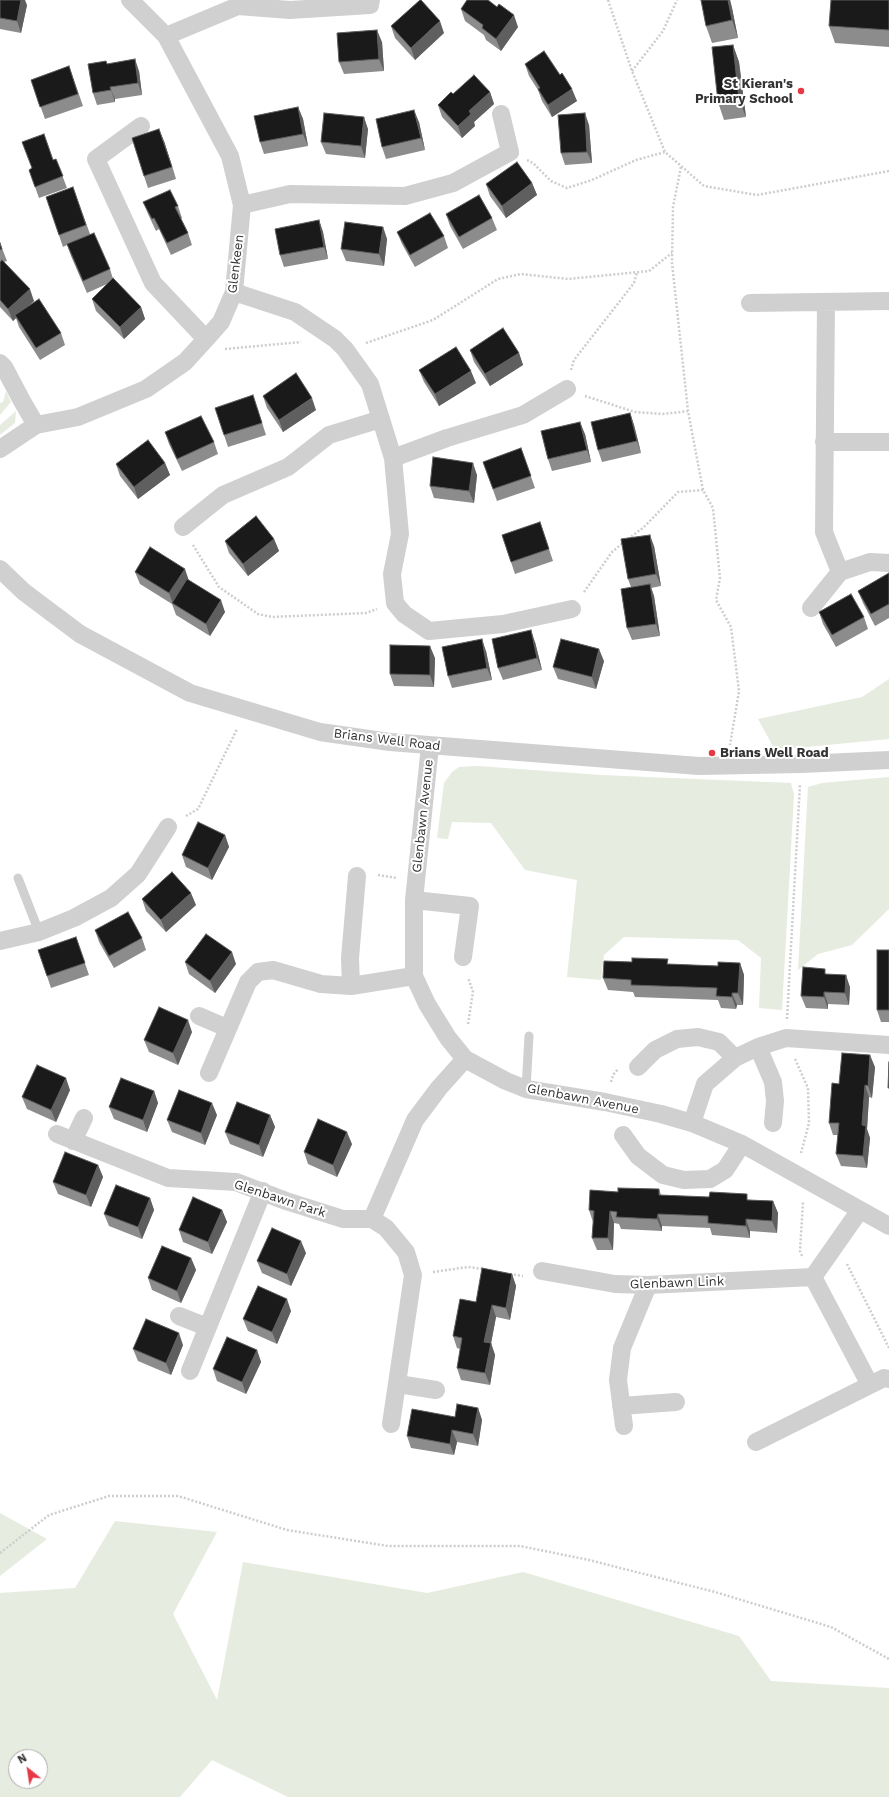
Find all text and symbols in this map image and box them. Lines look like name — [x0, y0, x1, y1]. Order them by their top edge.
place label: St Kieran's Primary School — [695, 76, 793, 107]
marker: St Kieran's Primary School — [796, 86, 806, 96]
street label: Glenkeen — [225, 234, 247, 294]
street label: Brians Well Road — [333, 726, 441, 754]
place label: Brians Well Road — [720, 745, 829, 761]
marker: Brians Well Road — [707, 748, 717, 758]
street label: Glenbawn Avenue — [409, 759, 437, 873]
street label: Glenbawn Avenue — [526, 1081, 640, 1117]
street label: Glenbawn Park — [232, 1177, 328, 1221]
street label: Glenbawn Link — [630, 1274, 724, 1292]
north arrow — [8, 1749, 48, 1789]
text: N — [15, 1751, 29, 1767]

